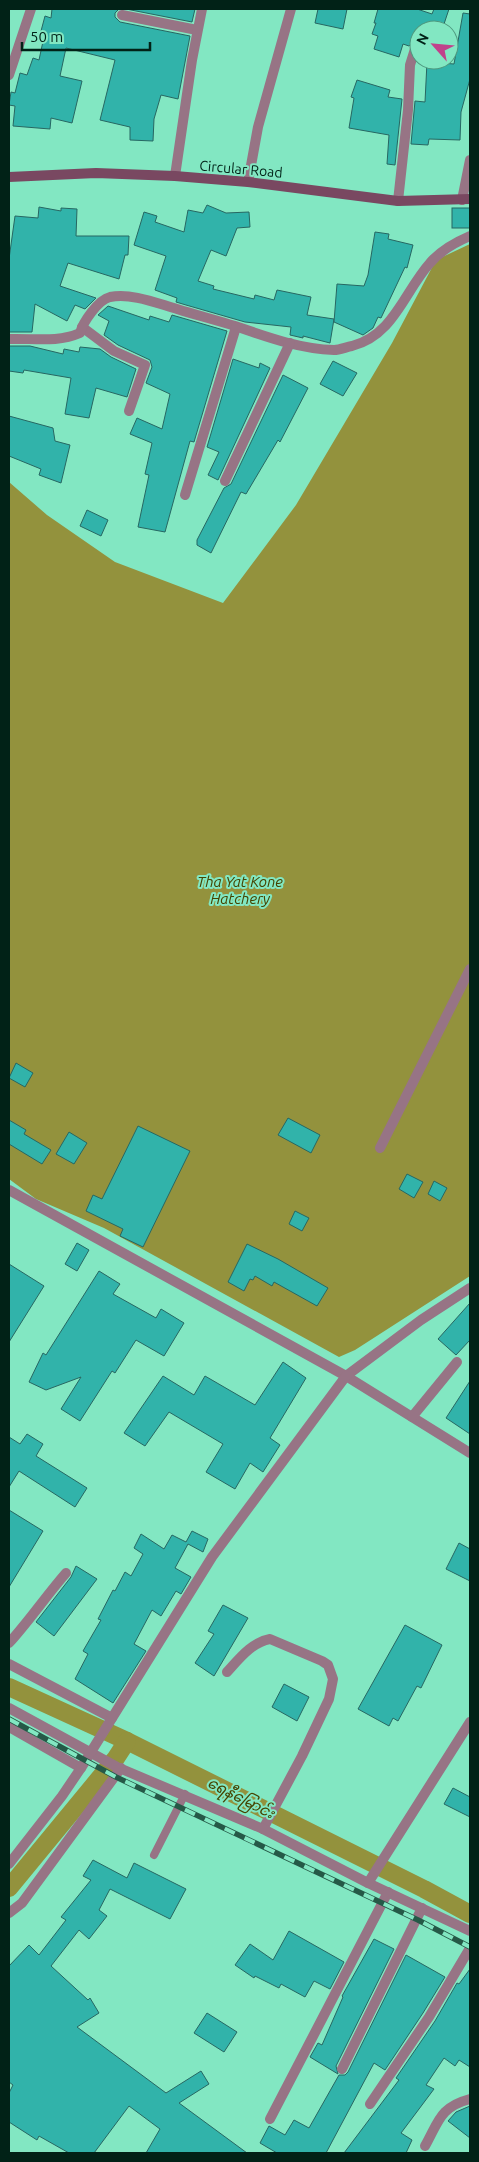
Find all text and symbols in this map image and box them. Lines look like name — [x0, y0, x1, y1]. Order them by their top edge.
scale bar — [22, 20, 150, 52]
north arrow — [409, 20, 459, 70]
text: 50 m — [30, 28, 63, 45]
text: N — [413, 31, 432, 47]
street label: Circular Road — [199, 157, 283, 181]
water label: Tha Yat Kone Hatchery — [197, 873, 283, 907]
water label: ရေနီမြောင်း — [203, 1772, 279, 1826]

